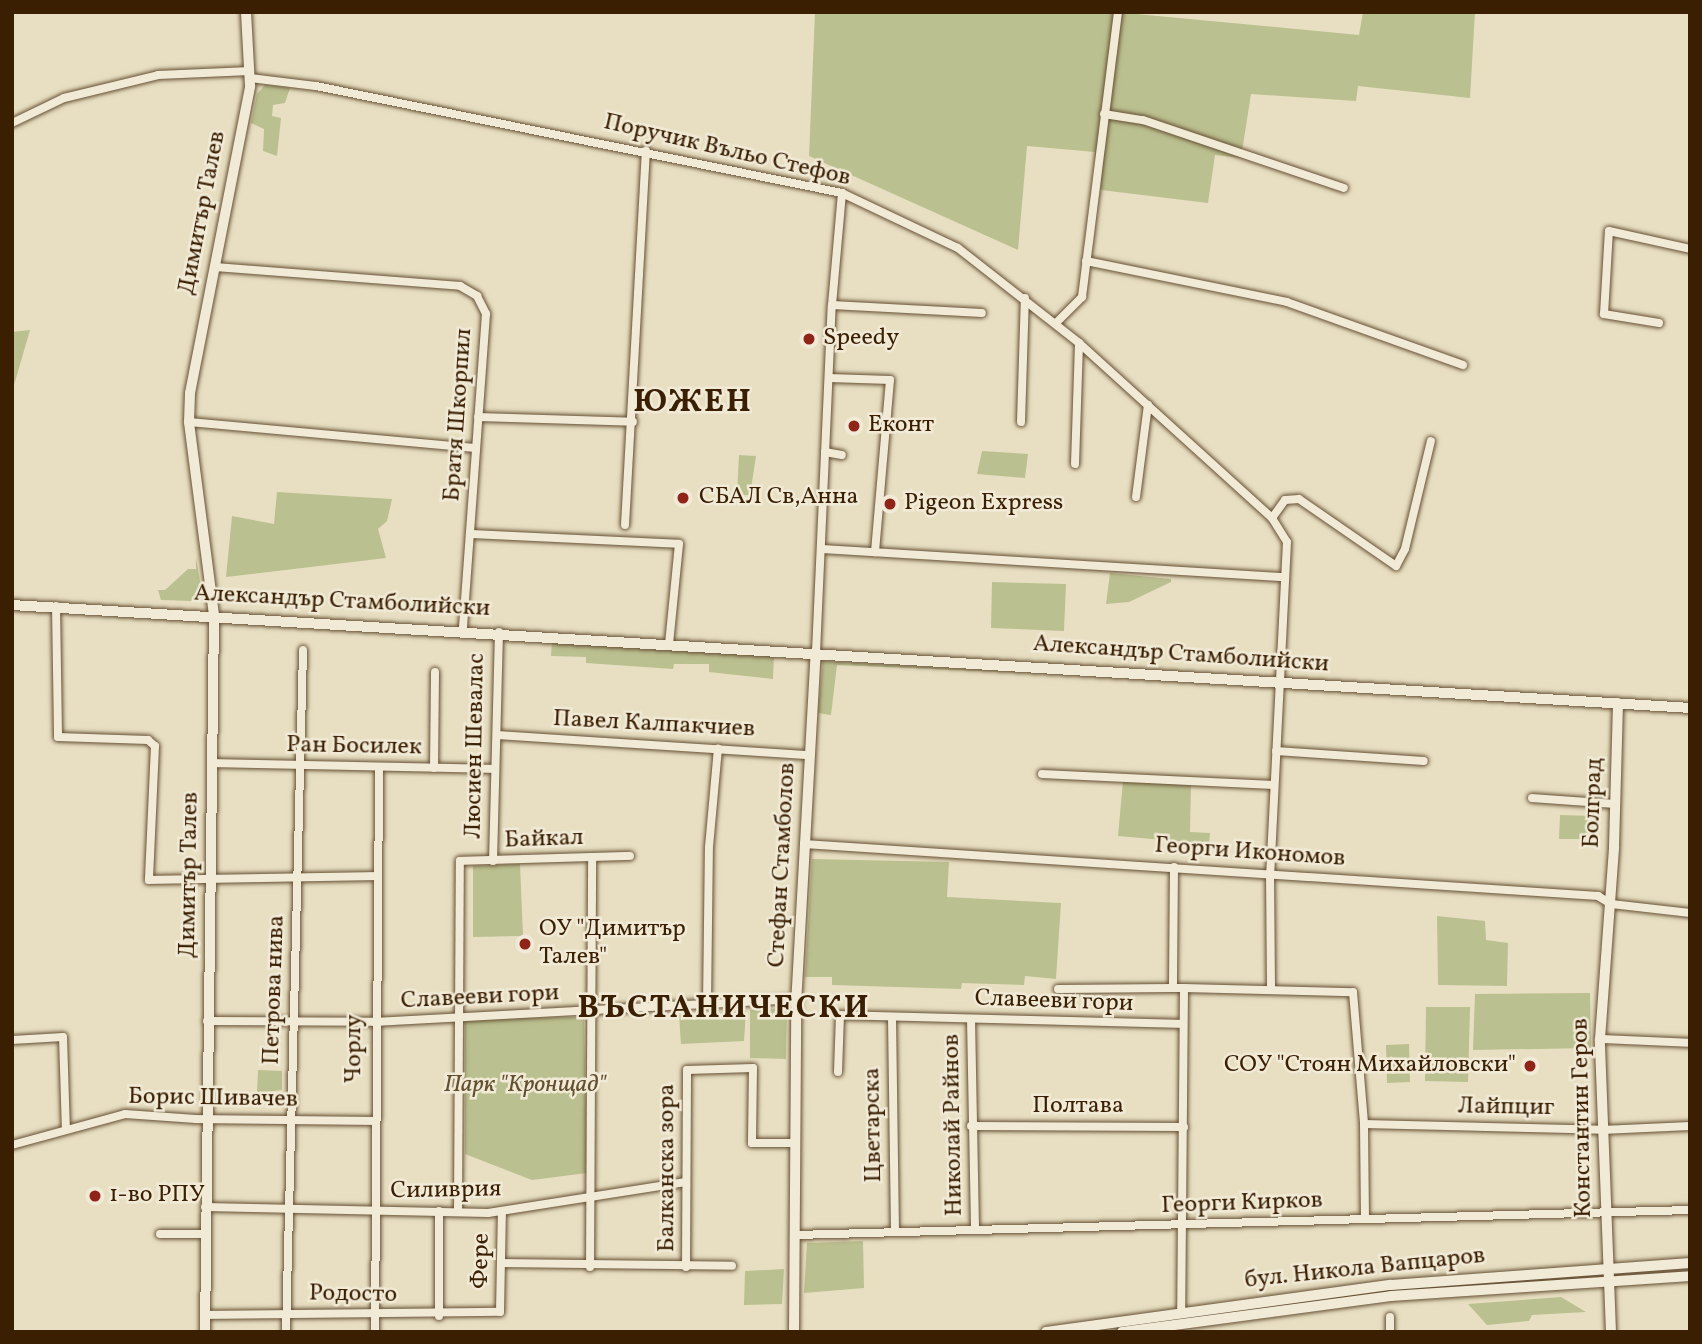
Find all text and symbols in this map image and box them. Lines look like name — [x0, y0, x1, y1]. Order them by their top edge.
street label: Поручик Въльо Стефов — [601, 109, 853, 193]
street label: Димитър Талев — [173, 128, 233, 298]
place label: Speedy — [823, 325, 899, 353]
street label: Братя Шкорпил — [439, 327, 479, 503]
marker: Speedy — [801, 331, 817, 347]
district label: ЮЖЕН — [634, 384, 752, 422]
place label: Еконт — [868, 412, 934, 440]
marker: Еконт — [846, 418, 862, 434]
place label: СБАЛ Св,Анна — [699, 484, 859, 512]
marker: СБАЛ Св,Анна — [673, 488, 693, 508]
place label: Pigeon Express — [904, 490, 1063, 518]
marker: Pigeon Express — [882, 496, 898, 512]
street label: Александър Стамболийски — [193, 580, 491, 624]
street label: Александър Стамболийски — [1032, 630, 1330, 680]
street label: Люсиен Шевалас — [460, 653, 492, 839]
street label: Павел Калпакчиев — [552, 705, 756, 745]
street label: Ран Босилек — [286, 731, 422, 763]
street label: Болград — [1578, 757, 1610, 849]
street label: Стефан Стамболов — [763, 762, 803, 968]
street label: Димитър Талев — [174, 791, 206, 959]
street label: Байкал — [504, 824, 584, 856]
street label: Георги Икономов — [1154, 832, 1346, 874]
street label: Петрова нива — [258, 915, 292, 1065]
place label: ОУ "Димитър Талев" — [539, 916, 686, 972]
marker: ОУ "Димитър Талев" — [517, 936, 533, 952]
street label: Славееви гори — [400, 979, 560, 1017]
street label: Славееви гори — [974, 985, 1134, 1019]
district label: ВЪСТАНИЧЕСКИ — [579, 990, 869, 1028]
street label: Чорлу — [341, 1014, 369, 1084]
street label: Константин Геров — [1567, 1018, 1599, 1218]
street label: Николай Райнов — [938, 1034, 970, 1216]
place label: СОУ "Стоян Михайловски" — [1223, 1052, 1516, 1080]
marker: СОУ "Стоян Михайловски" — [1522, 1058, 1538, 1074]
street label: Цветарска — [859, 1067, 889, 1183]
park label: Парк "Кронщад" — [444, 1072, 606, 1100]
street label: Борис Шивачев — [128, 1083, 298, 1115]
street label: Балканска зора — [654, 1084, 682, 1252]
street label: Полтава — [1032, 1093, 1124, 1121]
street label: Лайпциг — [1457, 1093, 1555, 1123]
street label: Силиврия — [390, 1176, 502, 1206]
place label: 1-во РПУ — [109, 1182, 205, 1210]
street label: Георги Кирков — [1161, 1187, 1323, 1221]
marker: 1-во РПУ — [87, 1188, 103, 1204]
street label: Фере — [467, 1233, 497, 1289]
street label: бул. Никола Вапцаров — [1243, 1242, 1487, 1296]
street label: Родосто — [309, 1280, 397, 1310]

